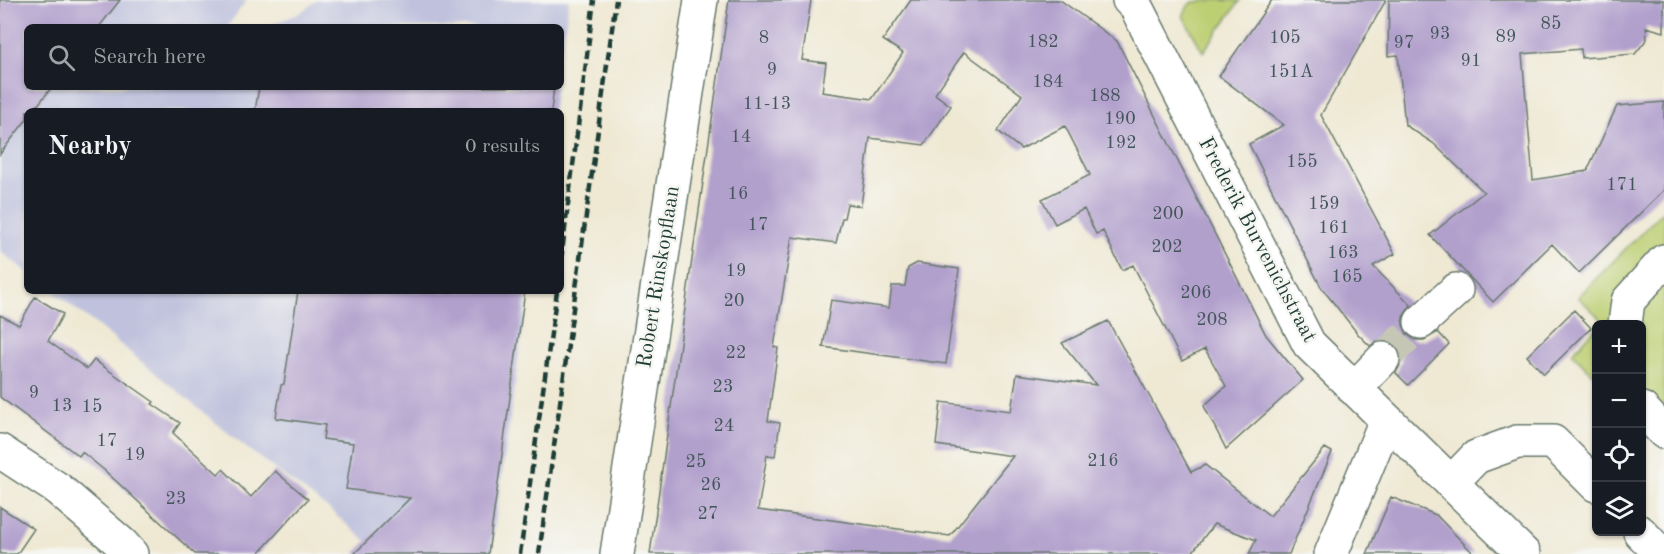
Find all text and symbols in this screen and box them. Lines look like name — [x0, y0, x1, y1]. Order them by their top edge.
house number: 85 — [1541, 15, 1561, 33]
search box — [24, 24, 564, 90]
house number: 93 — [1430, 25, 1450, 43]
house number: 89 — [1496, 28, 1516, 46]
house number: 8 — [759, 29, 769, 47]
house number: 105 — [1269, 29, 1301, 47]
house number: 182 — [1027, 33, 1059, 51]
house number: 97 — [1394, 34, 1414, 52]
icon: search — [45, 41, 78, 74]
text: Search here — [93, 46, 206, 68]
house number: 91 — [1461, 52, 1481, 70]
house number: 9 — [767, 61, 777, 79]
house number: 151A — [1268, 63, 1314, 81]
house number: 184 — [1032, 73, 1064, 91]
house number: 188 — [1089, 87, 1121, 105]
house number: 11-13 — [743, 95, 791, 113]
house number: 190 — [1104, 110, 1136, 128]
house number: 14 — [731, 128, 751, 146]
text: Nearby — [48, 134, 132, 160]
house number: 192 — [1105, 134, 1137, 152]
street label: Frederik Burvenichstraat — [1194, 134, 1320, 346]
text: 0 results — [465, 137, 540, 157]
house number: 155 — [1286, 153, 1318, 171]
house number: 171 — [1606, 176, 1638, 194]
street label: Robert Rinskopflaan — [634, 184, 684, 370]
house number: 16 — [728, 185, 748, 203]
house number: 159 — [1308, 195, 1340, 213]
house number: 200 — [1152, 205, 1184, 223]
house number: 17 — [748, 216, 768, 234]
house number: 161 — [1318, 219, 1350, 237]
house number: 202 — [1151, 238, 1183, 256]
house number: 163 — [1327, 244, 1359, 262]
house number: 19 — [726, 262, 746, 280]
house number: 165 — [1331, 268, 1363, 286]
house number: 206 — [1180, 284, 1212, 302]
house number: 20 — [724, 292, 744, 310]
house number: 208 — [1196, 311, 1228, 329]
map controls — [1592, 320, 1646, 536]
button: + — [1592, 320, 1646, 374]
house number: 22 — [726, 344, 746, 362]
button: − — [1592, 374, 1646, 428]
house number: 23 — [713, 378, 733, 396]
house number: 9 — [29, 384, 39, 402]
house number: 13 — [52, 397, 72, 415]
house number: 15 — [82, 398, 102, 416]
house number: 24 — [714, 417, 734, 435]
button: locate — [1592, 428, 1646, 482]
house number: 17 — [97, 432, 117, 450]
house number: 19 — [125, 446, 145, 464]
house number: 216 — [1087, 452, 1119, 470]
house number: 25 — [686, 453, 706, 471]
house number: 26 — [701, 476, 721, 494]
button: layers — [1592, 482, 1646, 536]
house number: 23 — [166, 490, 186, 508]
house number: 27 — [698, 505, 718, 523]

